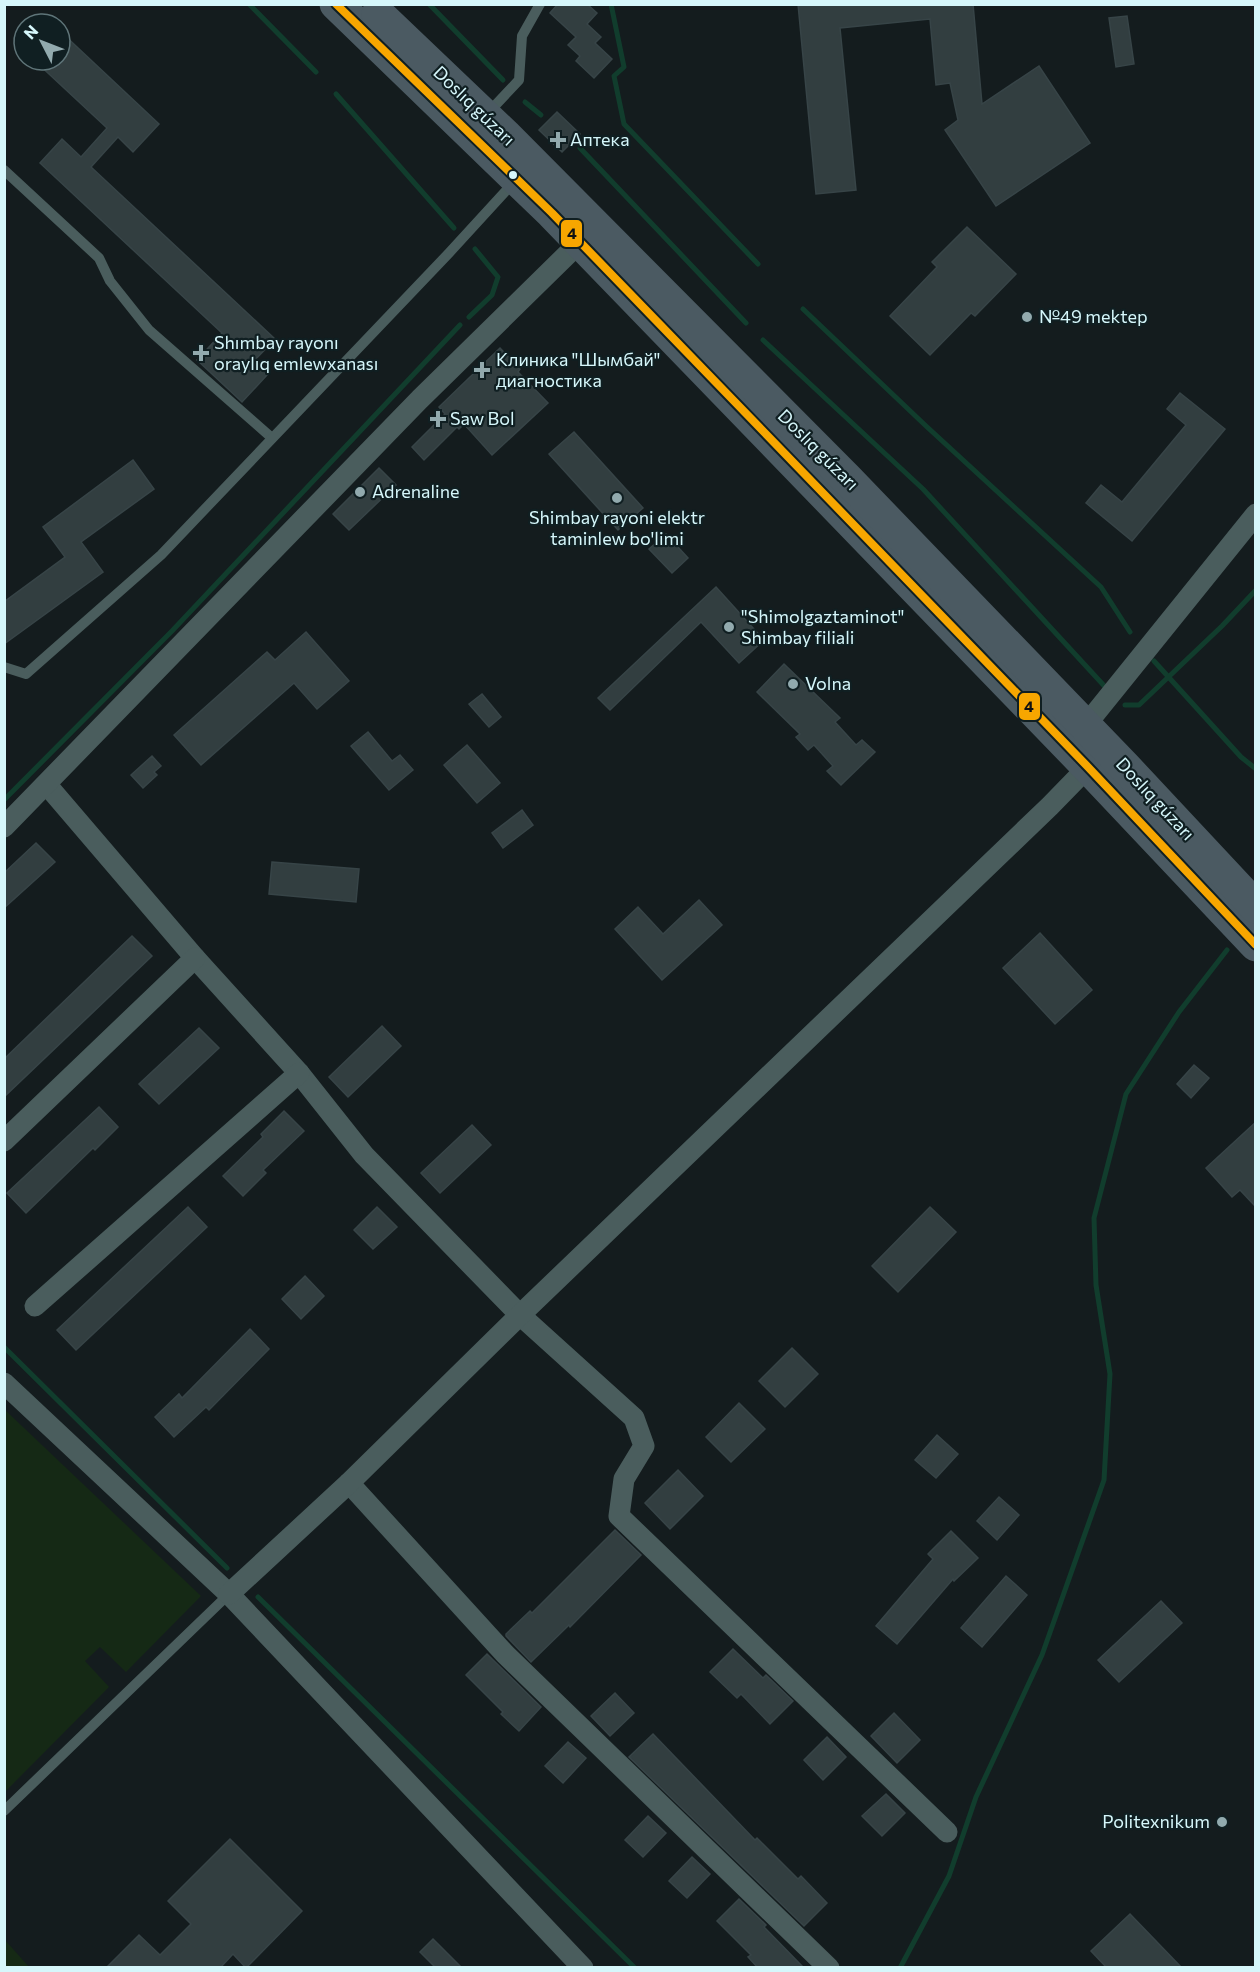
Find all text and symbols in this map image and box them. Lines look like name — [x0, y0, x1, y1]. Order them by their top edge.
north arrow — [12, 12, 72, 72]
text: N — [19, 21, 42, 42]
street label: Doslıq gúzarı — [429, 61, 520, 150]
place label: Аптека — [570, 128, 629, 150]
marker: Аптека — [551, 133, 565, 147]
unlabelled marker — [507, 169, 519, 181]
line badge: 4 — [560, 219, 583, 248]
text: 4 — [567, 223, 577, 242]
place label: №49 mektep — [1039, 305, 1148, 327]
marker: №49 mektep — [1020, 310, 1034, 324]
place label: Shımbay rayonı oraylıq emlewxanası — [214, 331, 378, 374]
marker: Shımbay rayonı oraylıq emlewxanası — [192, 344, 210, 362]
place label: Клиника "Шымбай" диагностика — [496, 348, 660, 391]
marker: Клиника "Шымбай" диагностика — [473, 361, 491, 379]
street label: Doslıq gúzarı — [774, 404, 864, 494]
place label: Saw Bol — [450, 407, 515, 429]
marker: Saw Bol — [431, 412, 445, 426]
place label: Adrenaline — [372, 480, 460, 502]
marker: Adrenaline — [353, 485, 367, 499]
marker: Shimbay rayoni elektr taminlew bo'limi — [610, 491, 624, 505]
place label: Shimbay rayoni elektr taminlew bo'limi — [529, 506, 705, 549]
place label: "Shimolgaztaminot" Shimbay filiali — [741, 605, 904, 648]
marker: "Shimolgaztaminot" Shimbay filiali — [722, 620, 736, 634]
place label: Volna — [805, 672, 851, 694]
marker: Volna — [786, 677, 800, 691]
line badge: 4 — [1018, 692, 1041, 721]
text: 4 — [1024, 696, 1034, 715]
street label: Doslıq gúzarı — [1112, 752, 1200, 844]
place label: Politexnikum — [1102, 1810, 1210, 1832]
marker: Politexnikum — [1215, 1815, 1229, 1829]

